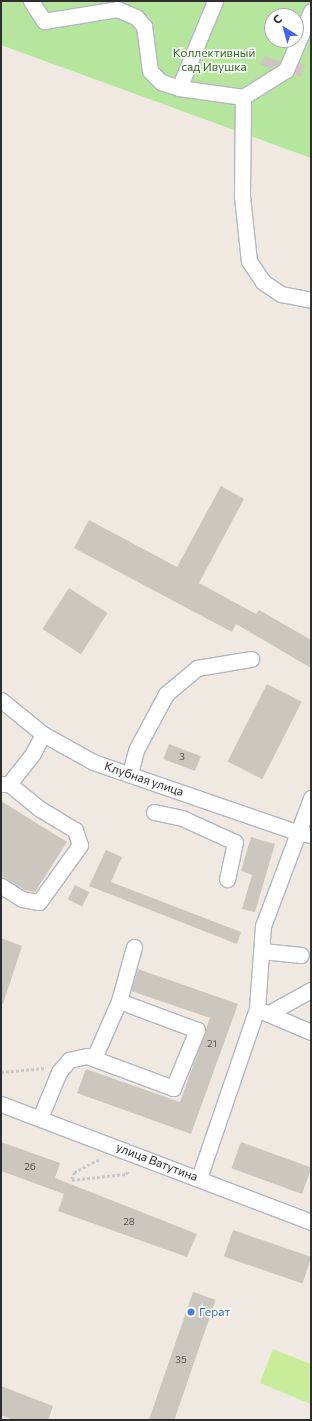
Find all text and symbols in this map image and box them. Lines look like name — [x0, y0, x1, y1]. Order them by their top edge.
north arrow — [264, 8, 304, 48]
text: С — [270, 11, 284, 26]
park label: Коллективный сад Ивушка — [173, 46, 255, 74]
house number: 3 — [179, 751, 185, 763]
street label: Клубная улица — [102, 759, 186, 799]
house number: 21 — [207, 1038, 217, 1050]
street label: улица Ватутина — [114, 1140, 200, 1184]
house number: 26 — [24, 1161, 36, 1173]
house number: 28 — [123, 1216, 135, 1228]
place label: Герат — [199, 1305, 230, 1319]
marker: Герат — [186, 1307, 196, 1317]
house number: 35 — [175, 1354, 187, 1366]

